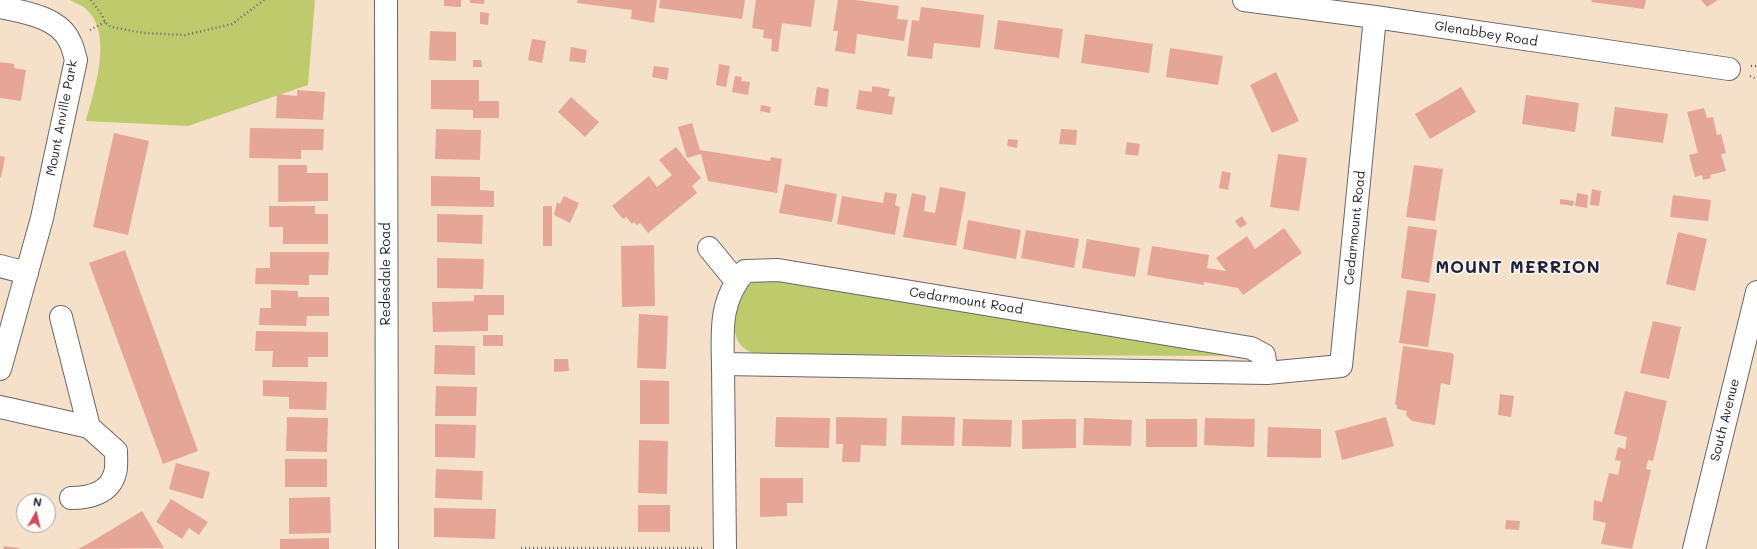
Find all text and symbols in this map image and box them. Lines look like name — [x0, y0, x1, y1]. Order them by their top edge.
street label: Glenabbey Road — [1433, 18, 1539, 50]
street label: Mount Anville Park — [43, 59, 81, 177]
street label: Cedarmount Road — [1341, 170, 1369, 286]
street label: Redesdale Road — [378, 222, 394, 326]
district label: MOUNT MERRION — [1435, 258, 1601, 278]
street label: Cedarmount Road — [908, 284, 1024, 318]
street label: South Avenue — [1707, 377, 1743, 463]
north arrow — [16, 493, 56, 533]
text: N — [32, 494, 43, 510]

